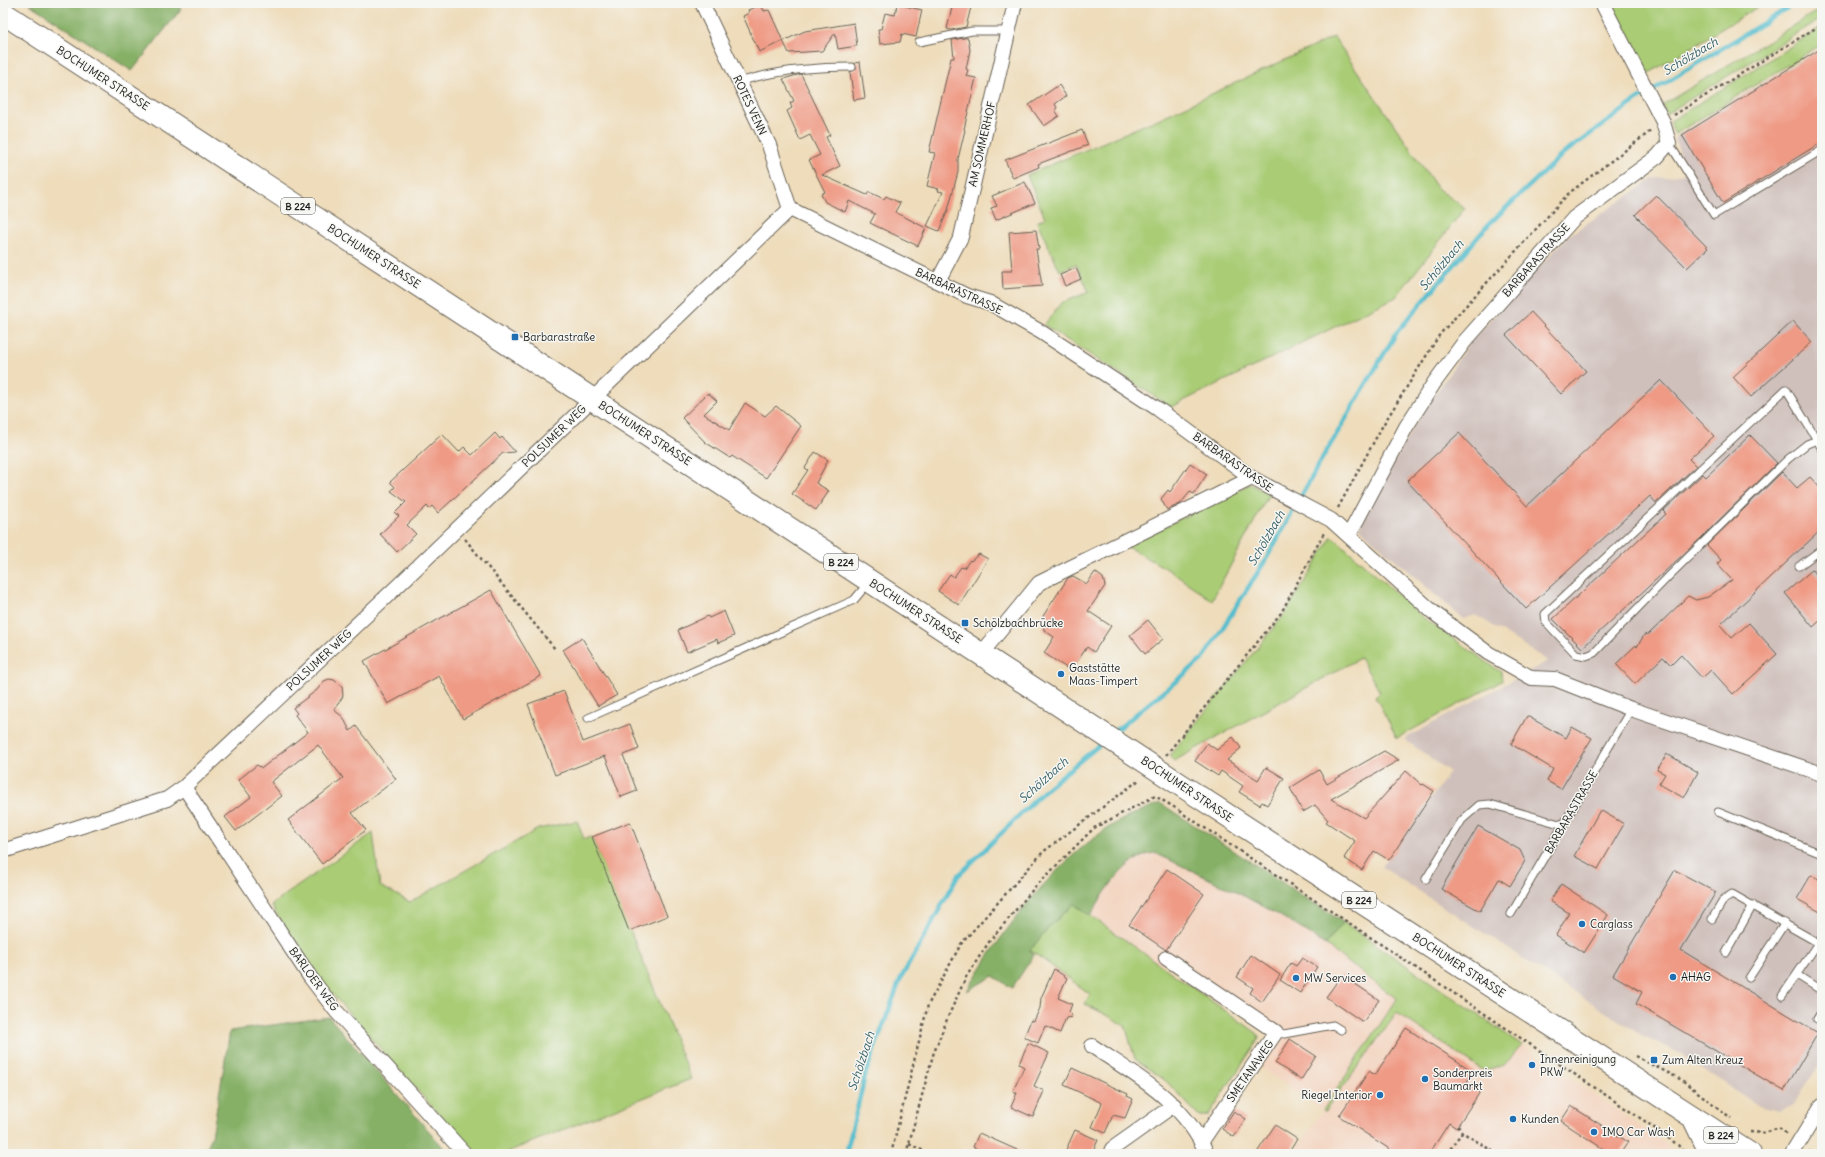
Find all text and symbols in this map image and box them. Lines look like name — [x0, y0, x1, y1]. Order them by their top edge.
water label: Schölzbach — [1660, 33, 1721, 78]
street label: BOCHUMER STRASSE — [54, 43, 152, 113]
street label: ROTES VENN — [730, 73, 770, 137]
street label: AM SOMMERHOF — [965, 100, 999, 188]
road number: B 224 — [281, 198, 315, 214]
street label: BARBARASTRASSE — [1499, 220, 1573, 300]
street label: BOCHUMER STRASSE — [325, 221, 423, 291]
water label: Schölzbach — [1416, 236, 1467, 293]
street label: BARBARASTRASSE — [913, 265, 1005, 317]
place label: Barbarastraße — [523, 330, 595, 344]
marker: Barbarastraße — [510, 332, 520, 342]
street label: BOCHUMER STRASSE — [596, 398, 694, 468]
street label: POLSUMER WEG — [519, 402, 589, 470]
street label: BARBARASTRASSE — [1190, 429, 1276, 495]
water label: Schölzbach — [1244, 507, 1288, 568]
road number: B 224 — [824, 554, 858, 570]
street label: BOCHUMER STRASSE — [867, 576, 965, 646]
place label: Schölzbachbrücke — [973, 616, 1063, 630]
marker: Schölzbachbrücke — [960, 618, 970, 628]
street label: POLSUMER WEG — [284, 626, 355, 694]
place label: Gaststätte Maas-Timpert — [1069, 661, 1138, 688]
marker: Gaststätte Maas-Timpert — [1056, 669, 1066, 679]
water label: Schölzbach — [1015, 753, 1072, 806]
street label: BOCHUMER STRASSE — [1138, 753, 1236, 825]
street label: BARBARASTRASSE — [1541, 768, 1601, 856]
road number: B 224 — [1342, 892, 1376, 908]
place label: Carglass — [1590, 917, 1633, 931]
marker: Carglass — [1577, 919, 1587, 929]
street label: BOCHUMER STRASSE — [1410, 930, 1508, 1000]
street label: BARLOER WEG — [286, 944, 342, 1014]
place label: AHAG — [1681, 970, 1711, 984]
place label: MW Services — [1304, 971, 1366, 985]
marker: AHAG — [1668, 972, 1678, 982]
marker: MW Services — [1291, 973, 1301, 983]
water label: Schölzbach — [844, 1029, 878, 1092]
street label: SMETANAWEG — [1223, 1037, 1277, 1105]
place label: Innenreinigung PKW — [1540, 1052, 1616, 1079]
place label: Zum Alten Kreuz — [1662, 1053, 1743, 1067]
marker: Zum Alten Kreuz — [1649, 1055, 1659, 1065]
marker: Innenreinigung PKW — [1527, 1060, 1537, 1070]
place label: Sonderpreis Baumarkt — [1433, 1066, 1492, 1093]
marker: Sonderpreis Baumarkt — [1420, 1074, 1430, 1084]
place label: Riegel Interior — [1301, 1088, 1373, 1102]
marker: Riegel Interior — [1375, 1090, 1385, 1100]
place label: Kunden — [1521, 1112, 1559, 1126]
marker: Kunden — [1508, 1114, 1518, 1124]
place label: IMO Car Wash — [1602, 1125, 1675, 1139]
marker: IMO Car Wash — [1589, 1127, 1599, 1137]
road number: B 224 — [1704, 1127, 1738, 1143]

